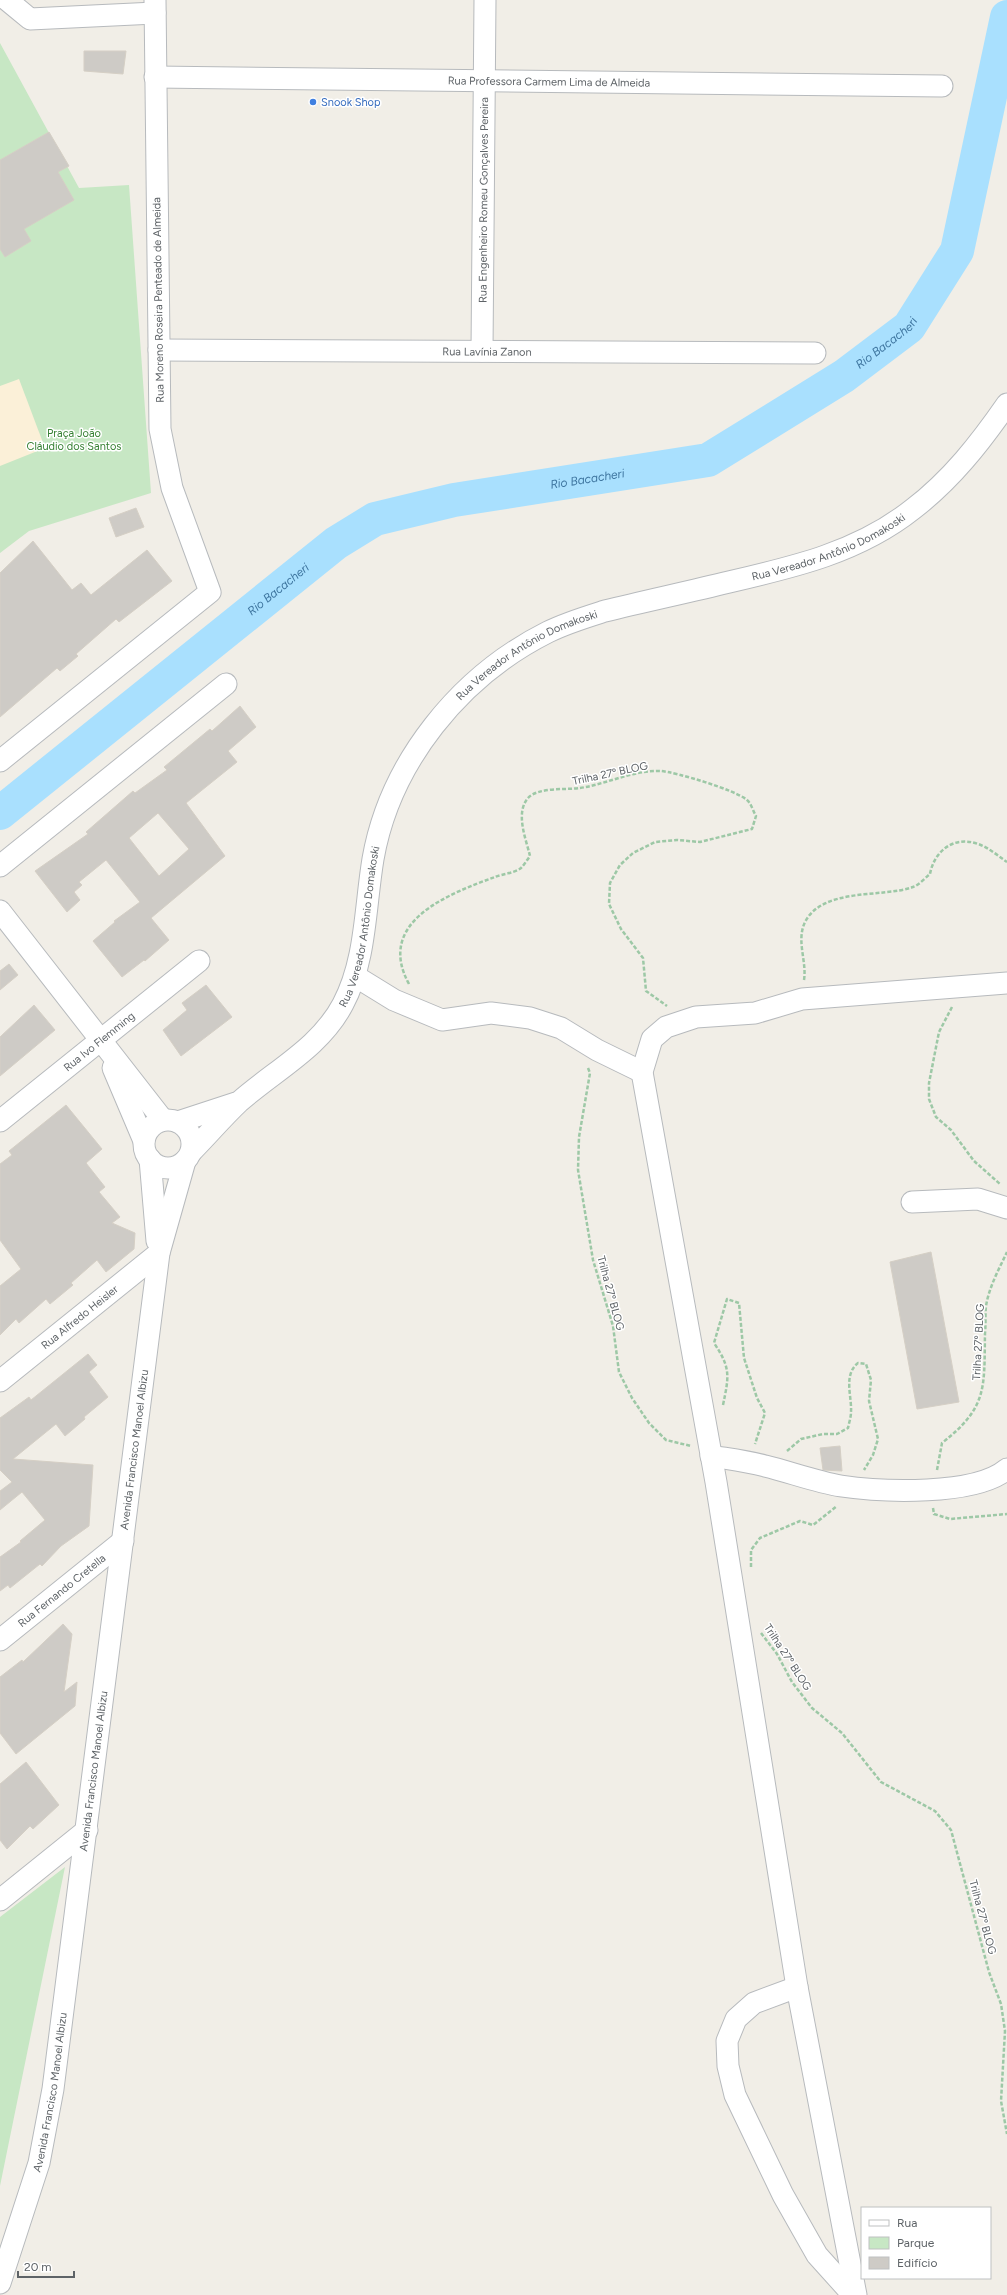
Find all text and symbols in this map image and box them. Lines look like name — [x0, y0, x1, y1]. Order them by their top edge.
street label: Rua Professora Carmem Lima de Almeida — [448, 74, 650, 90]
place label: Snook Shop — [321, 96, 381, 109]
marker: Snook Shop — [308, 97, 318, 107]
street label: Rua Engenheiro Romeu Gonçalves Pereira — [476, 97, 491, 303]
street label: Rua Moreno Roseira Penteado de Almeida — [150, 197, 167, 403]
water label: Rio Bacacheri — [853, 315, 920, 372]
street label: Rua Lavínia Zanon — [442, 345, 532, 359]
park label: Praça João Cláudio dos Santos — [27, 427, 122, 453]
water label: Rio Bacacheri — [549, 466, 626, 492]
street label: Rua Vereador Antônio Domakoski — [750, 511, 908, 584]
water label: Rio Bacacheri — [245, 560, 312, 618]
street label: Rua Vereador Antônio Domakoski — [453, 608, 599, 703]
street label: Trilha 27º BLOG — [571, 759, 649, 788]
street label: Rua Vereador Antônio Domakoski — [336, 845, 382, 1010]
street label: Rua Ivo Flemming — [61, 1009, 137, 1074]
street label: Trilha 27º BLOG — [594, 1254, 627, 1332]
street label: Rua Alfredo Heisler — [39, 1282, 121, 1352]
street label: Trilha 27º BLOG — [970, 1303, 987, 1381]
street label: Avenida Francisco Manoel Albizu — [118, 1369, 151, 1531]
street label: Rua Fernando Cretella — [15, 1552, 108, 1630]
street label: Trilha 27º BLOG — [761, 1622, 814, 1693]
street label: Avenida Francisco Manoel Albizu — [77, 1690, 110, 1852]
street label: Trilha 27º BLOG — [966, 1878, 999, 1956]
street label: Avenida Francisco Manoel Albizu — [31, 2012, 70, 2174]
legend — [861, 2207, 991, 2279]
text: Rua — [897, 2216, 917, 2230]
text: Parque — [897, 2236, 935, 2250]
scale bar — [18, 2253, 74, 2279]
text: Edifício — [897, 2256, 937, 2270]
text: 20 m — [24, 2260, 52, 2274]

